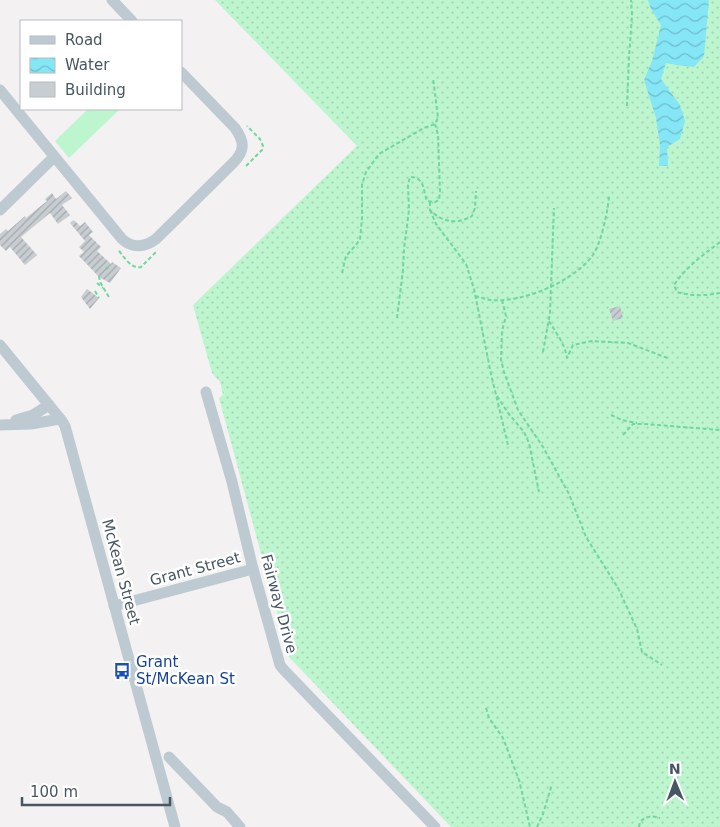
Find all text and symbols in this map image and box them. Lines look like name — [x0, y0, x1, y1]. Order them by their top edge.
legend — [20, 20, 182, 110]
text: Road — [65, 31, 103, 49]
text: Water — [65, 56, 110, 74]
text: Building — [65, 81, 126, 99]
street label: McKean Street — [98, 517, 144, 627]
street label: Grant Street — [148, 548, 242, 590]
street label: Fairway Drive — [257, 552, 301, 656]
place label: Grant St/McKean St — [136, 653, 235, 688]
bus stop icon: Grant St/McKean St — [112, 661, 132, 681]
north arrow — [650, 757, 700, 807]
text: N — [669, 761, 681, 777]
scale bar — [22, 774, 170, 806]
text: 100 m — [30, 783, 78, 801]

